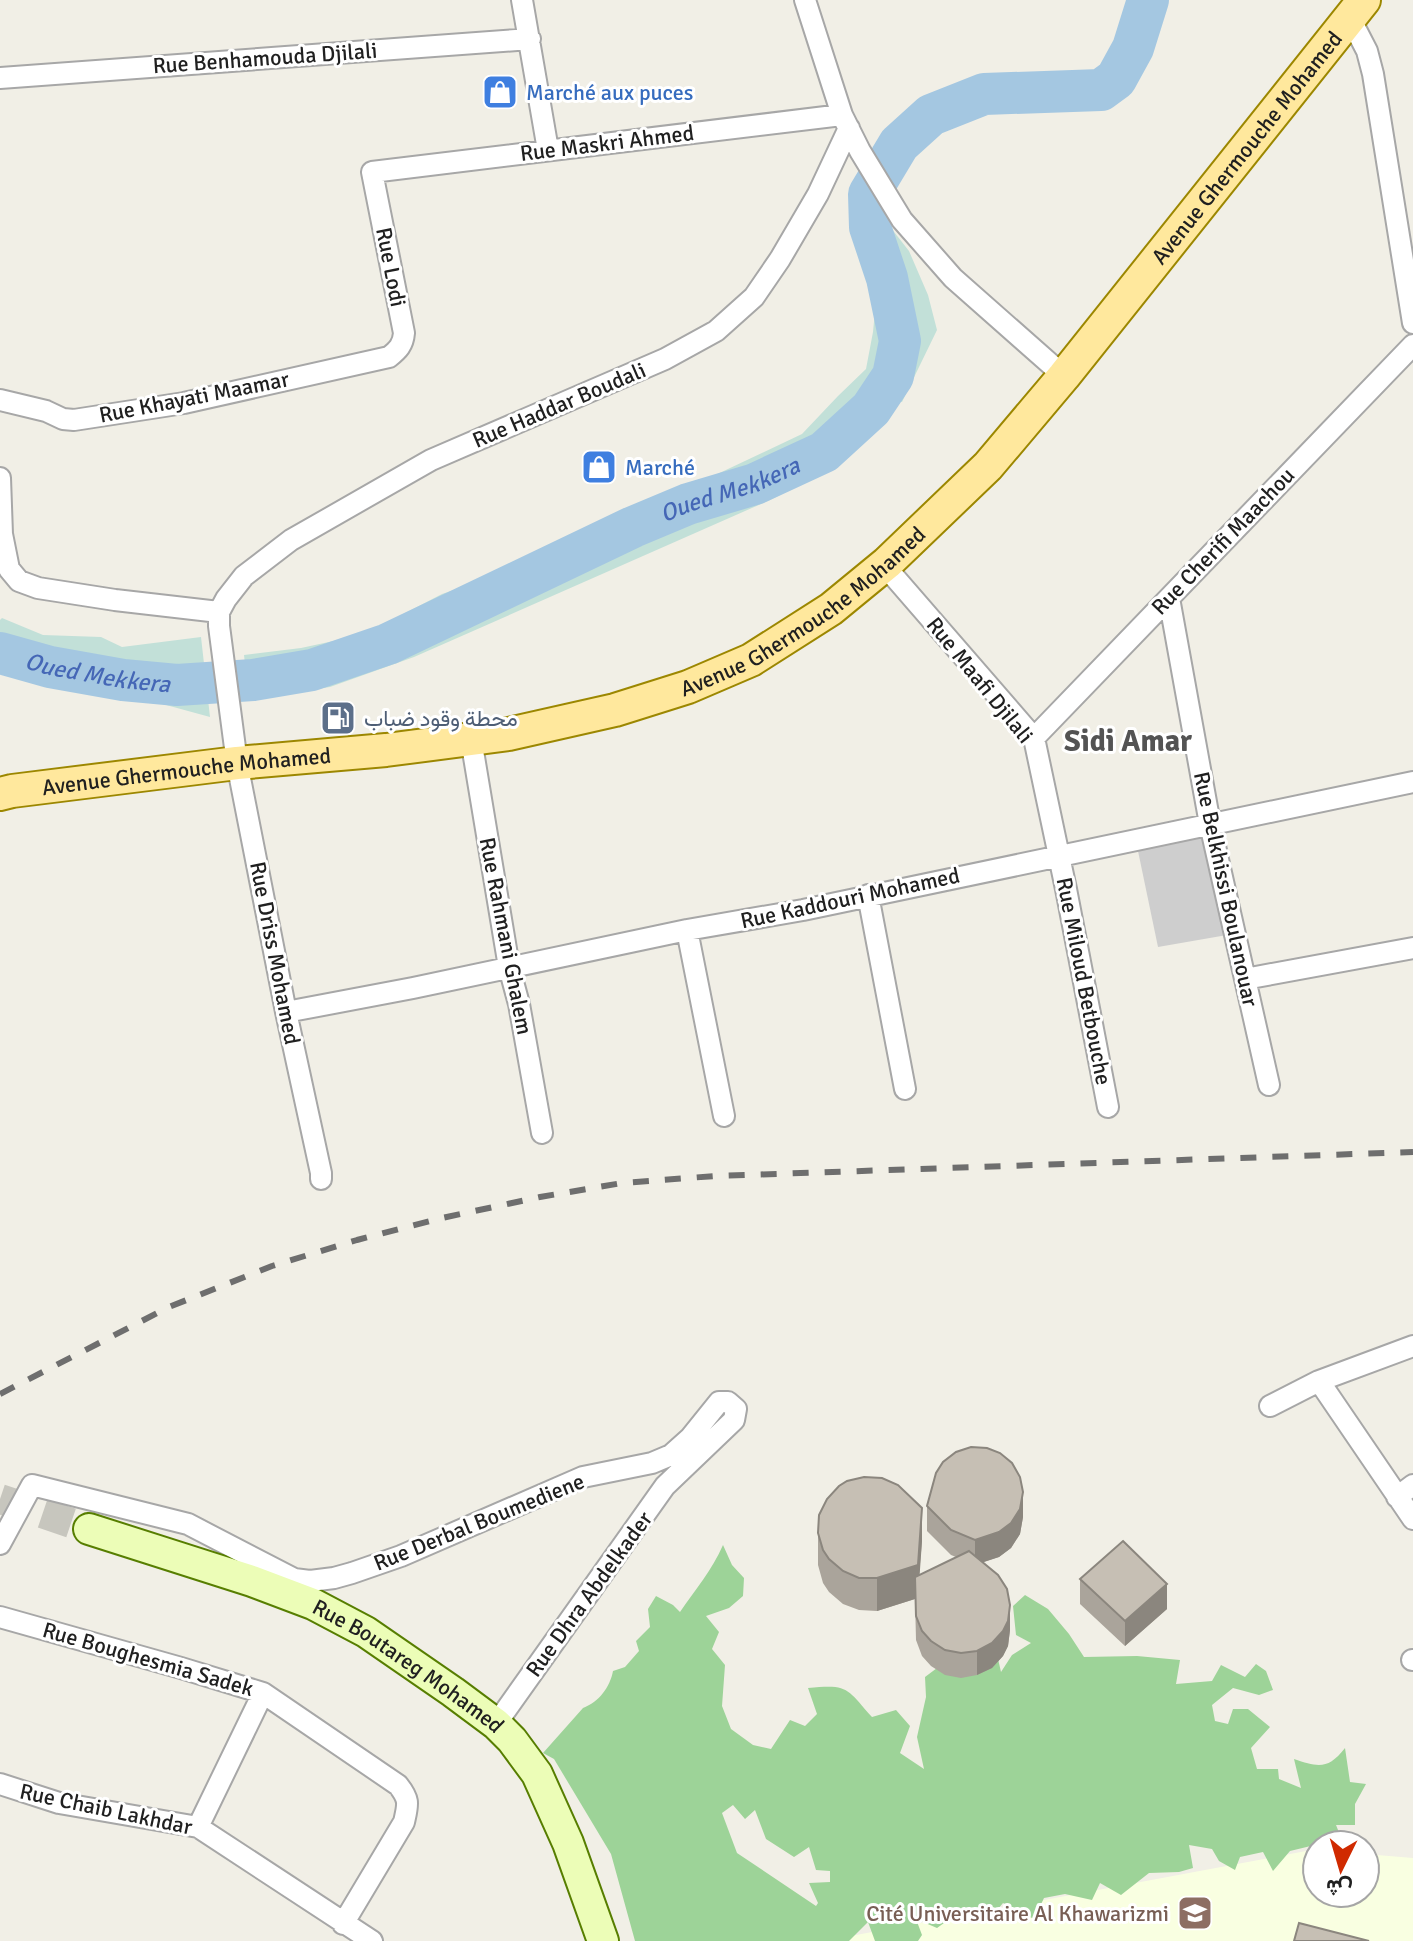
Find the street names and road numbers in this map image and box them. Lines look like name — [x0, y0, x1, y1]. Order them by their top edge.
street label: Avenue Ghermouche Mohamed — [1145, 25, 1348, 270]
street label: Rue Benhamouda Djilali — [152, 37, 378, 79]
street label: Rue Maskri Ahmed — [518, 119, 696, 167]
street label: Rue Lodi — [370, 225, 412, 309]
street label: Rue Haddar Boudali — [468, 356, 650, 454]
street label: Rue Khayati Maamar — [97, 365, 291, 429]
street label: Rue Cherifi Maachou — [1146, 462, 1300, 620]
street label: Avenue Ghermouche Mohamed — [677, 520, 931, 702]
street label: Rue Maafi Djilali — [921, 611, 1039, 749]
street label: Avenue Ghermouche Mohamed — [40, 741, 332, 801]
street label: Rue Belkhissi Boulanouar — [1188, 769, 1264, 1009]
street label: Rue Rahmani Ghalem — [474, 835, 538, 1037]
street label: Rue Driss Mohamed — [244, 859, 306, 1047]
street label: Rue Kaddouri Mohamed — [738, 862, 962, 934]
street label: Rue Miloud Betbouche — [1051, 875, 1117, 1087]
street label: Rue Derbal Boumediene — [370, 1467, 588, 1577]
street label: Rue Dhra Abdelkader — [520, 1506, 658, 1682]
street label: Rue Boutareg Mohamed — [308, 1593, 510, 1738]
street label: Rue Boughesmia Sadek — [39, 1616, 257, 1702]
street label: Rue Chaib Lakhdar — [17, 1778, 195, 1840]

